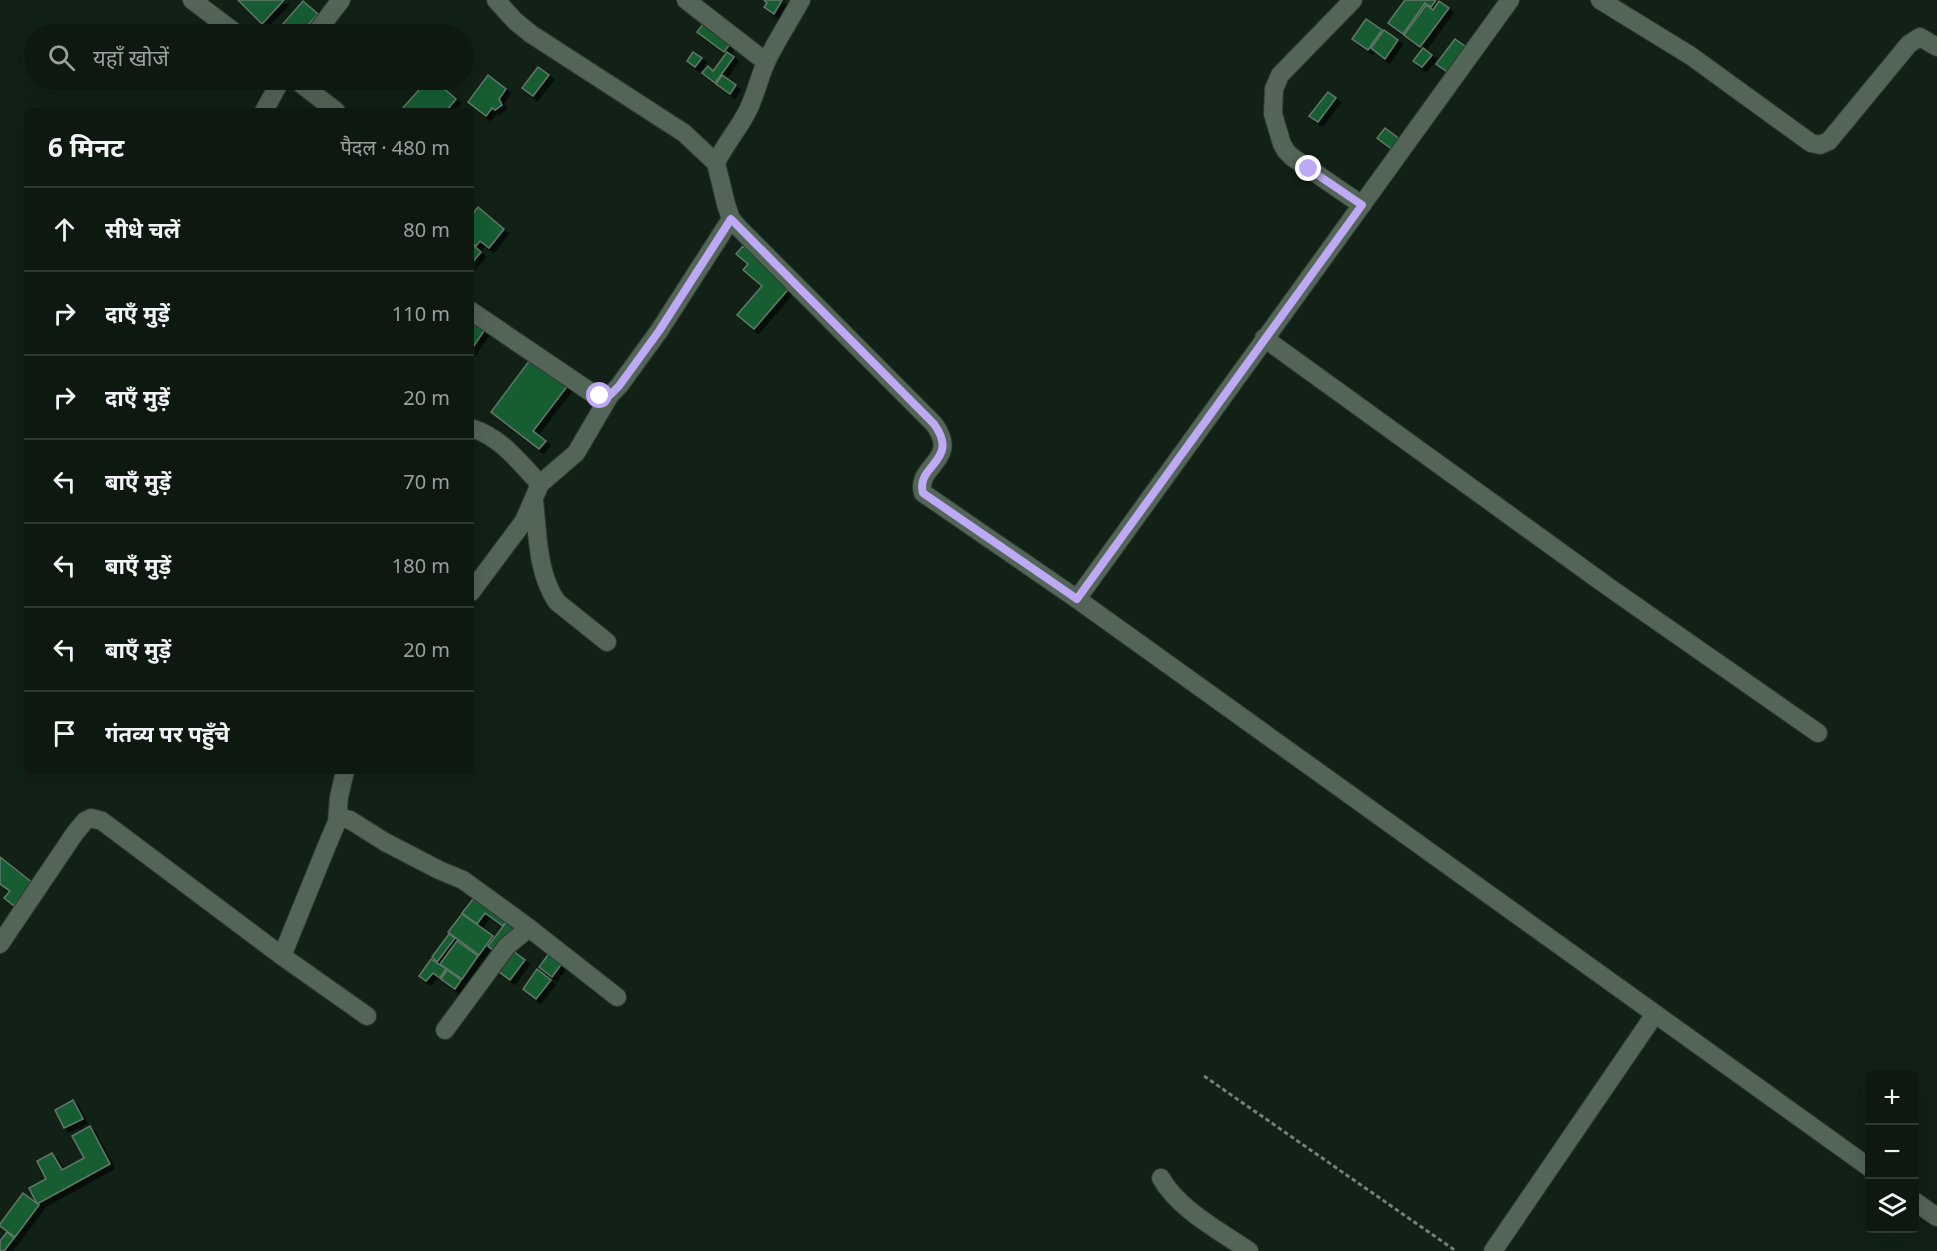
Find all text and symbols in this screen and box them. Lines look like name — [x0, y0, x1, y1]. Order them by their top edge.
search box — [24, 24, 474, 90]
icon: search — [45, 41, 78, 74]
text: यहाँ खोजें — [93, 42, 169, 72]
text: 6 मिनट — [48, 129, 124, 165]
text: पैदल · 480 m — [340, 134, 450, 161]
route end — [1295, 155, 1321, 181]
icon: ahead — [48, 213, 81, 246]
text: सीधे चलें — [105, 214, 180, 244]
text: 80 m — [403, 216, 450, 243]
icon: right — [48, 297, 81, 330]
text: दाएँ मुड़ें — [105, 298, 170, 328]
text: 110 m — [392, 300, 450, 327]
icon: right — [48, 381, 81, 414]
text: दाएँ मुड़ें — [105, 382, 170, 412]
route start — [586, 382, 612, 408]
text: 20 m — [403, 384, 450, 411]
icon: left — [48, 465, 81, 498]
text: बाएँ मुड़ें — [105, 466, 171, 496]
text: 70 m — [403, 468, 450, 495]
icon: left — [48, 549, 81, 582]
text: बाएँ मुड़ें — [105, 550, 171, 580]
text: 180 m — [392, 552, 450, 579]
icon: left — [48, 633, 81, 666]
text: बाएँ मुड़ें — [105, 634, 171, 664]
text: 20 m — [403, 636, 450, 663]
icon: arrive — [48, 717, 81, 750]
text: गंतव्य पर पहुँचे — [105, 718, 230, 748]
map controls — [1865, 1071, 1919, 1233]
button: + — [1865, 1071, 1919, 1125]
button: − — [1865, 1125, 1919, 1179]
button: layers — [1865, 1179, 1919, 1233]

